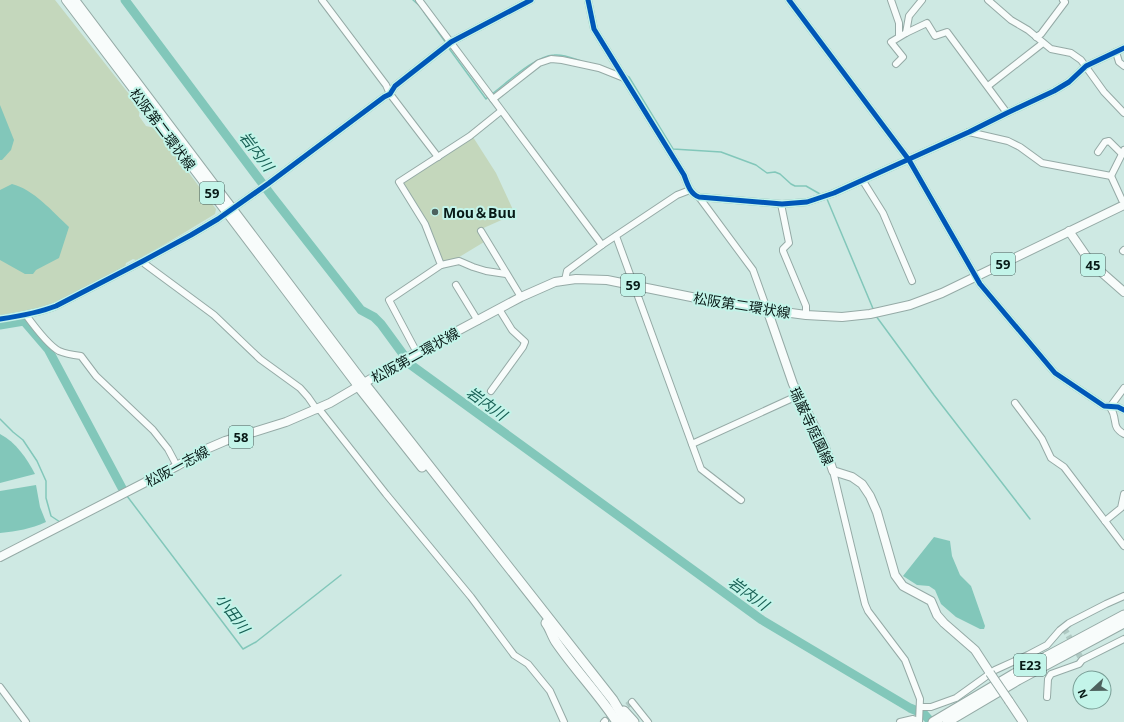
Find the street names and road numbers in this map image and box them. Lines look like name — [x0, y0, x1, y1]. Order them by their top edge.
street label: 松阪第二環状線 — [126, 84, 200, 174]
road number: 59 — [200, 182, 224, 204]
road number: 59 — [991, 253, 1015, 275]
road number: 45 — [1081, 254, 1105, 276]
road number: 59 — [621, 274, 645, 296]
street label: 松阪第二環状線 — [692, 288, 792, 322]
street label: 松阪第二環状線 — [368, 323, 462, 387]
street label: 瑞巌寺庭園線 — [786, 384, 838, 468]
road number: 58 — [229, 426, 253, 448]
street label: 松阪一志線 — [142, 441, 212, 491]
road number: E23 — [1014, 654, 1046, 676]

